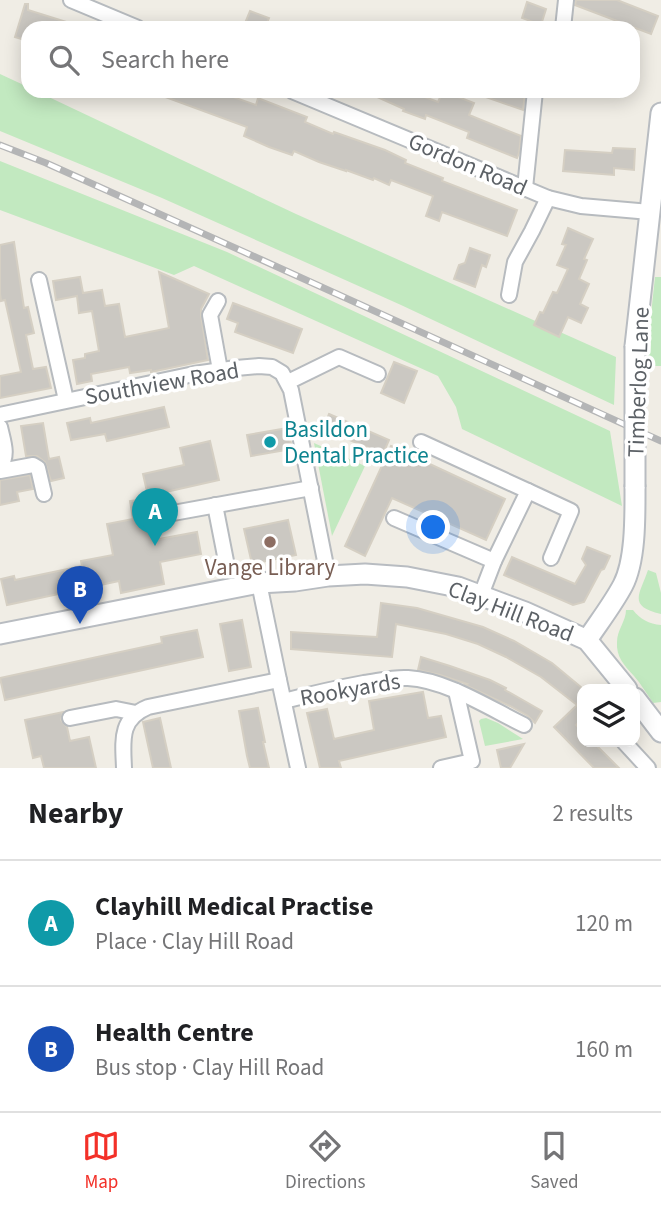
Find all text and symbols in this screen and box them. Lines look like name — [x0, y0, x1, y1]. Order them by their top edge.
search box — [21, 21, 640, 98]
icon: search — [45, 41, 83, 79]
text: Search here — [101, 41, 229, 78]
street label: Gordon Road — [403, 125, 532, 204]
street label: Timberlog Lane — [619, 306, 658, 458]
street label: Southview Road — [82, 354, 242, 413]
place label: Basildon Dental Practice — [284, 413, 429, 472]
marker: Basildon Dental Practice — [262, 434, 278, 450]
pin: A — [132, 488, 178, 546]
your location — [416, 510, 450, 544]
marker: Vange Library — [262, 534, 278, 550]
place label: Vange Library — [205, 551, 336, 584]
pin: B — [57, 566, 103, 624]
street label: Clay Hill Road — [443, 572, 578, 651]
street label: Rookyards — [297, 664, 403, 715]
map controls — [577, 684, 640, 747]
button: layers — [577, 684, 640, 747]
text: Nearby — [28, 792, 123, 835]
text: 2 results — [553, 797, 633, 830]
text: Clayhill Medical Practise — [95, 888, 373, 925]
text: A — [44, 907, 58, 940]
text: 120 m — [575, 907, 633, 940]
text: Place · Clay Hill Road — [95, 925, 294, 958]
text: Health Centre — [95, 1014, 254, 1051]
text: B — [44, 1033, 58, 1066]
text: 160 m — [575, 1033, 633, 1066]
text: Bus stop · Clay Hill Road — [95, 1051, 324, 1084]
tab: Map — [82, 1127, 120, 1196]
tab: Directions — [285, 1127, 365, 1196]
tab: Saved — [530, 1127, 579, 1196]

